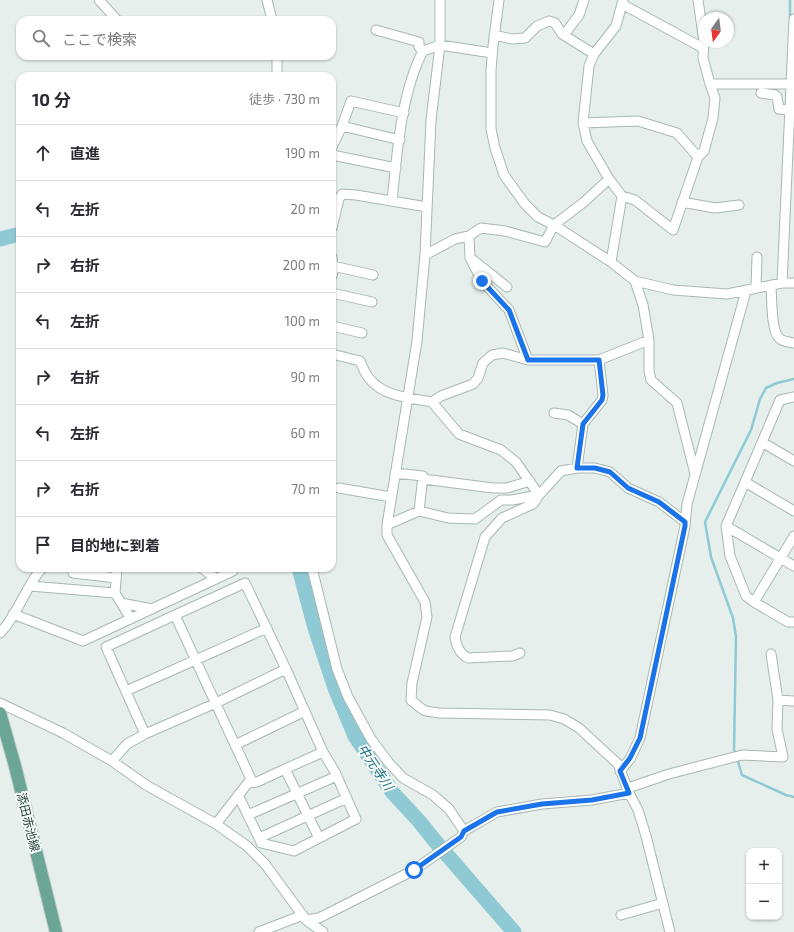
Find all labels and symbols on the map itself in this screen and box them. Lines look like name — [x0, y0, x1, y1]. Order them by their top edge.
north arrow — [698, 12, 734, 48]
route end — [473, 272, 491, 290]
water label: 中元寺川 — [355, 741, 398, 795]
street label: 添田赤池線 — [15, 791, 43, 853]
route start — [405, 861, 423, 879]

